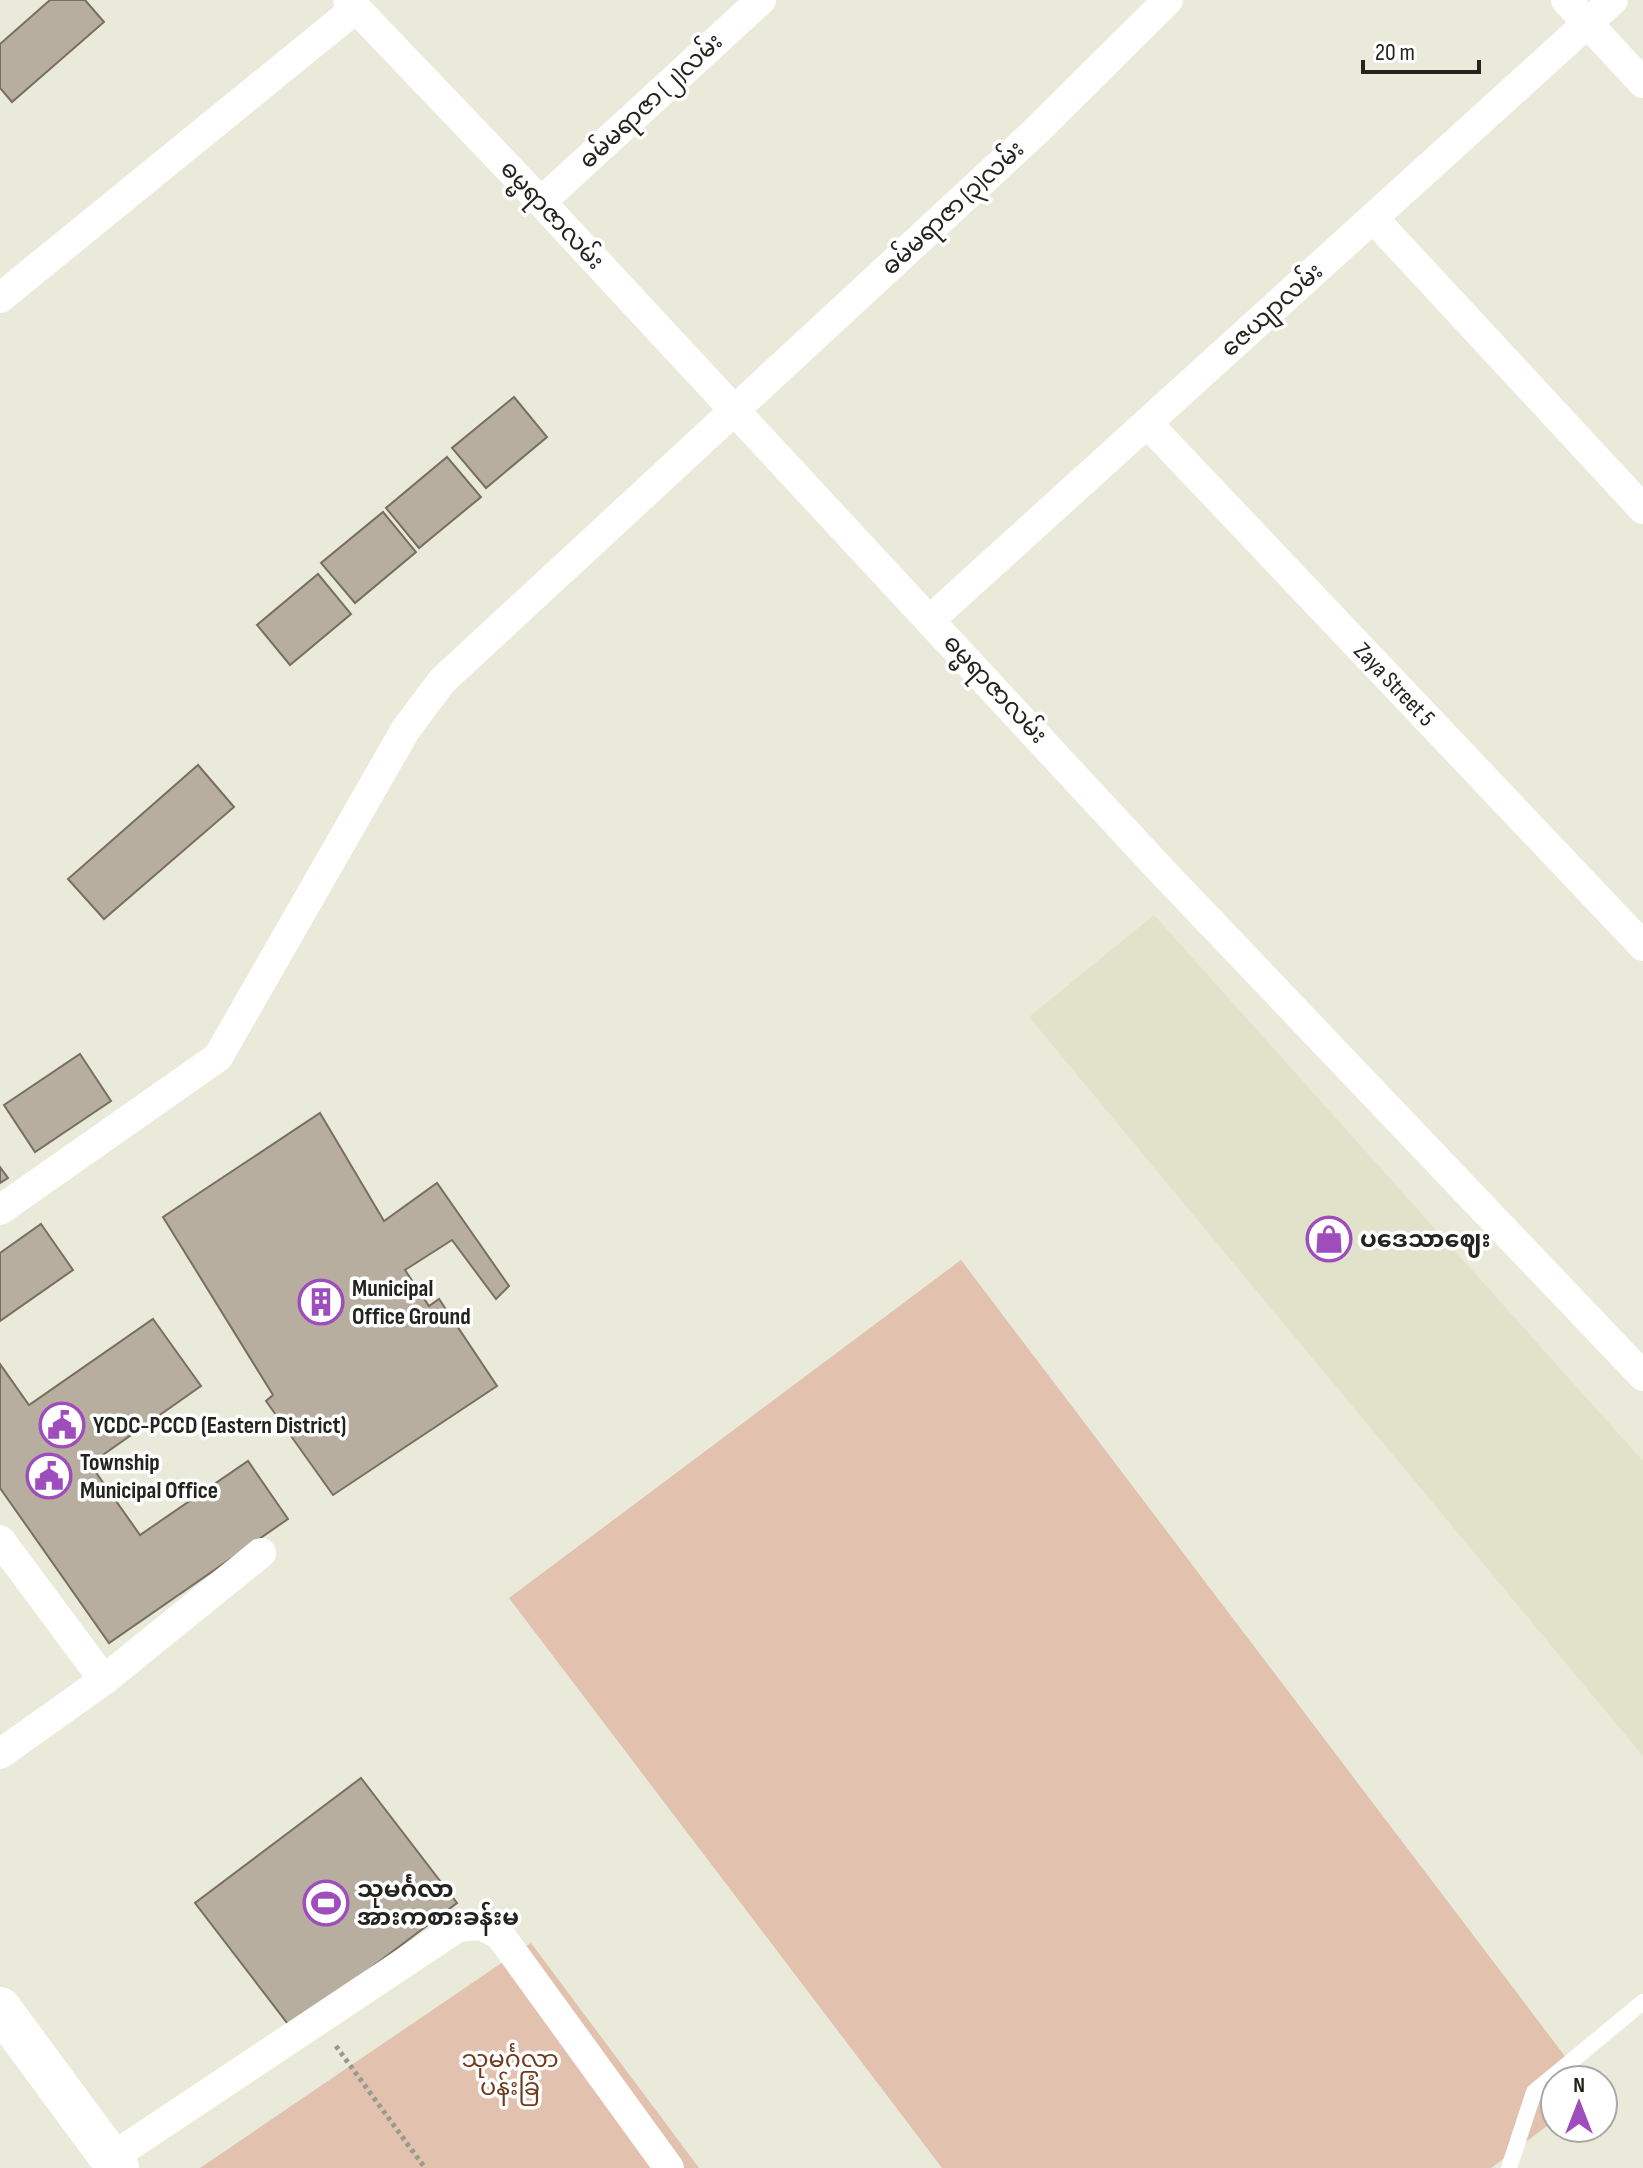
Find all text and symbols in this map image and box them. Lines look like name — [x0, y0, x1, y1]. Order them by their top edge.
scale bar — [1363, 24, 1479, 74]
street label: ဓမ်မရာဇာ (၂)လမ်း — [572, 26, 731, 178]
text: 20 m — [1375, 38, 1415, 67]
street label: ဓမ်မရာဇာ (၃)လမ်း — [874, 133, 1033, 284]
street label: ဓမ္မရာဇာလမ်း — [491, 153, 611, 279]
street label: ဇေယျာလမ်း — [1214, 255, 1332, 366]
street label: ဓမ္မရာဇာလမ်း — [934, 627, 1054, 753]
street label: Zaya Street 5 — [1348, 636, 1441, 732]
shop icon: ပဒေသာဈေး — [1305, 1215, 1353, 1263]
place label: ပဒေသာဈေး — [1360, 1225, 1491, 1258]
place label: Municipal Office Ground — [352, 1274, 471, 1331]
building icon: Municipal Office Ground — [297, 1278, 345, 1326]
public building icon: YCDC-PCCD (Eastern District) — [38, 1401, 86, 1449]
place label: YCDC-PCCD (Eastern District) — [93, 1411, 346, 1440]
place label: Township Municipal Office — [80, 1448, 218, 1505]
public building icon: Township Municipal Office — [25, 1452, 73, 1500]
place label: သုမင်္ဂလာ အားကစားခန်းမ — [357, 1874, 519, 1936]
sports icon: သုမင်္ဂလာ အားကစားခန်းမ — [302, 1879, 350, 1927]
park label: သုမင်္ဂလာ ပန်းခြံ — [461, 2043, 559, 2106]
north arrow — [1539, 2064, 1619, 2144]
text: N — [1573, 2072, 1585, 2099]

